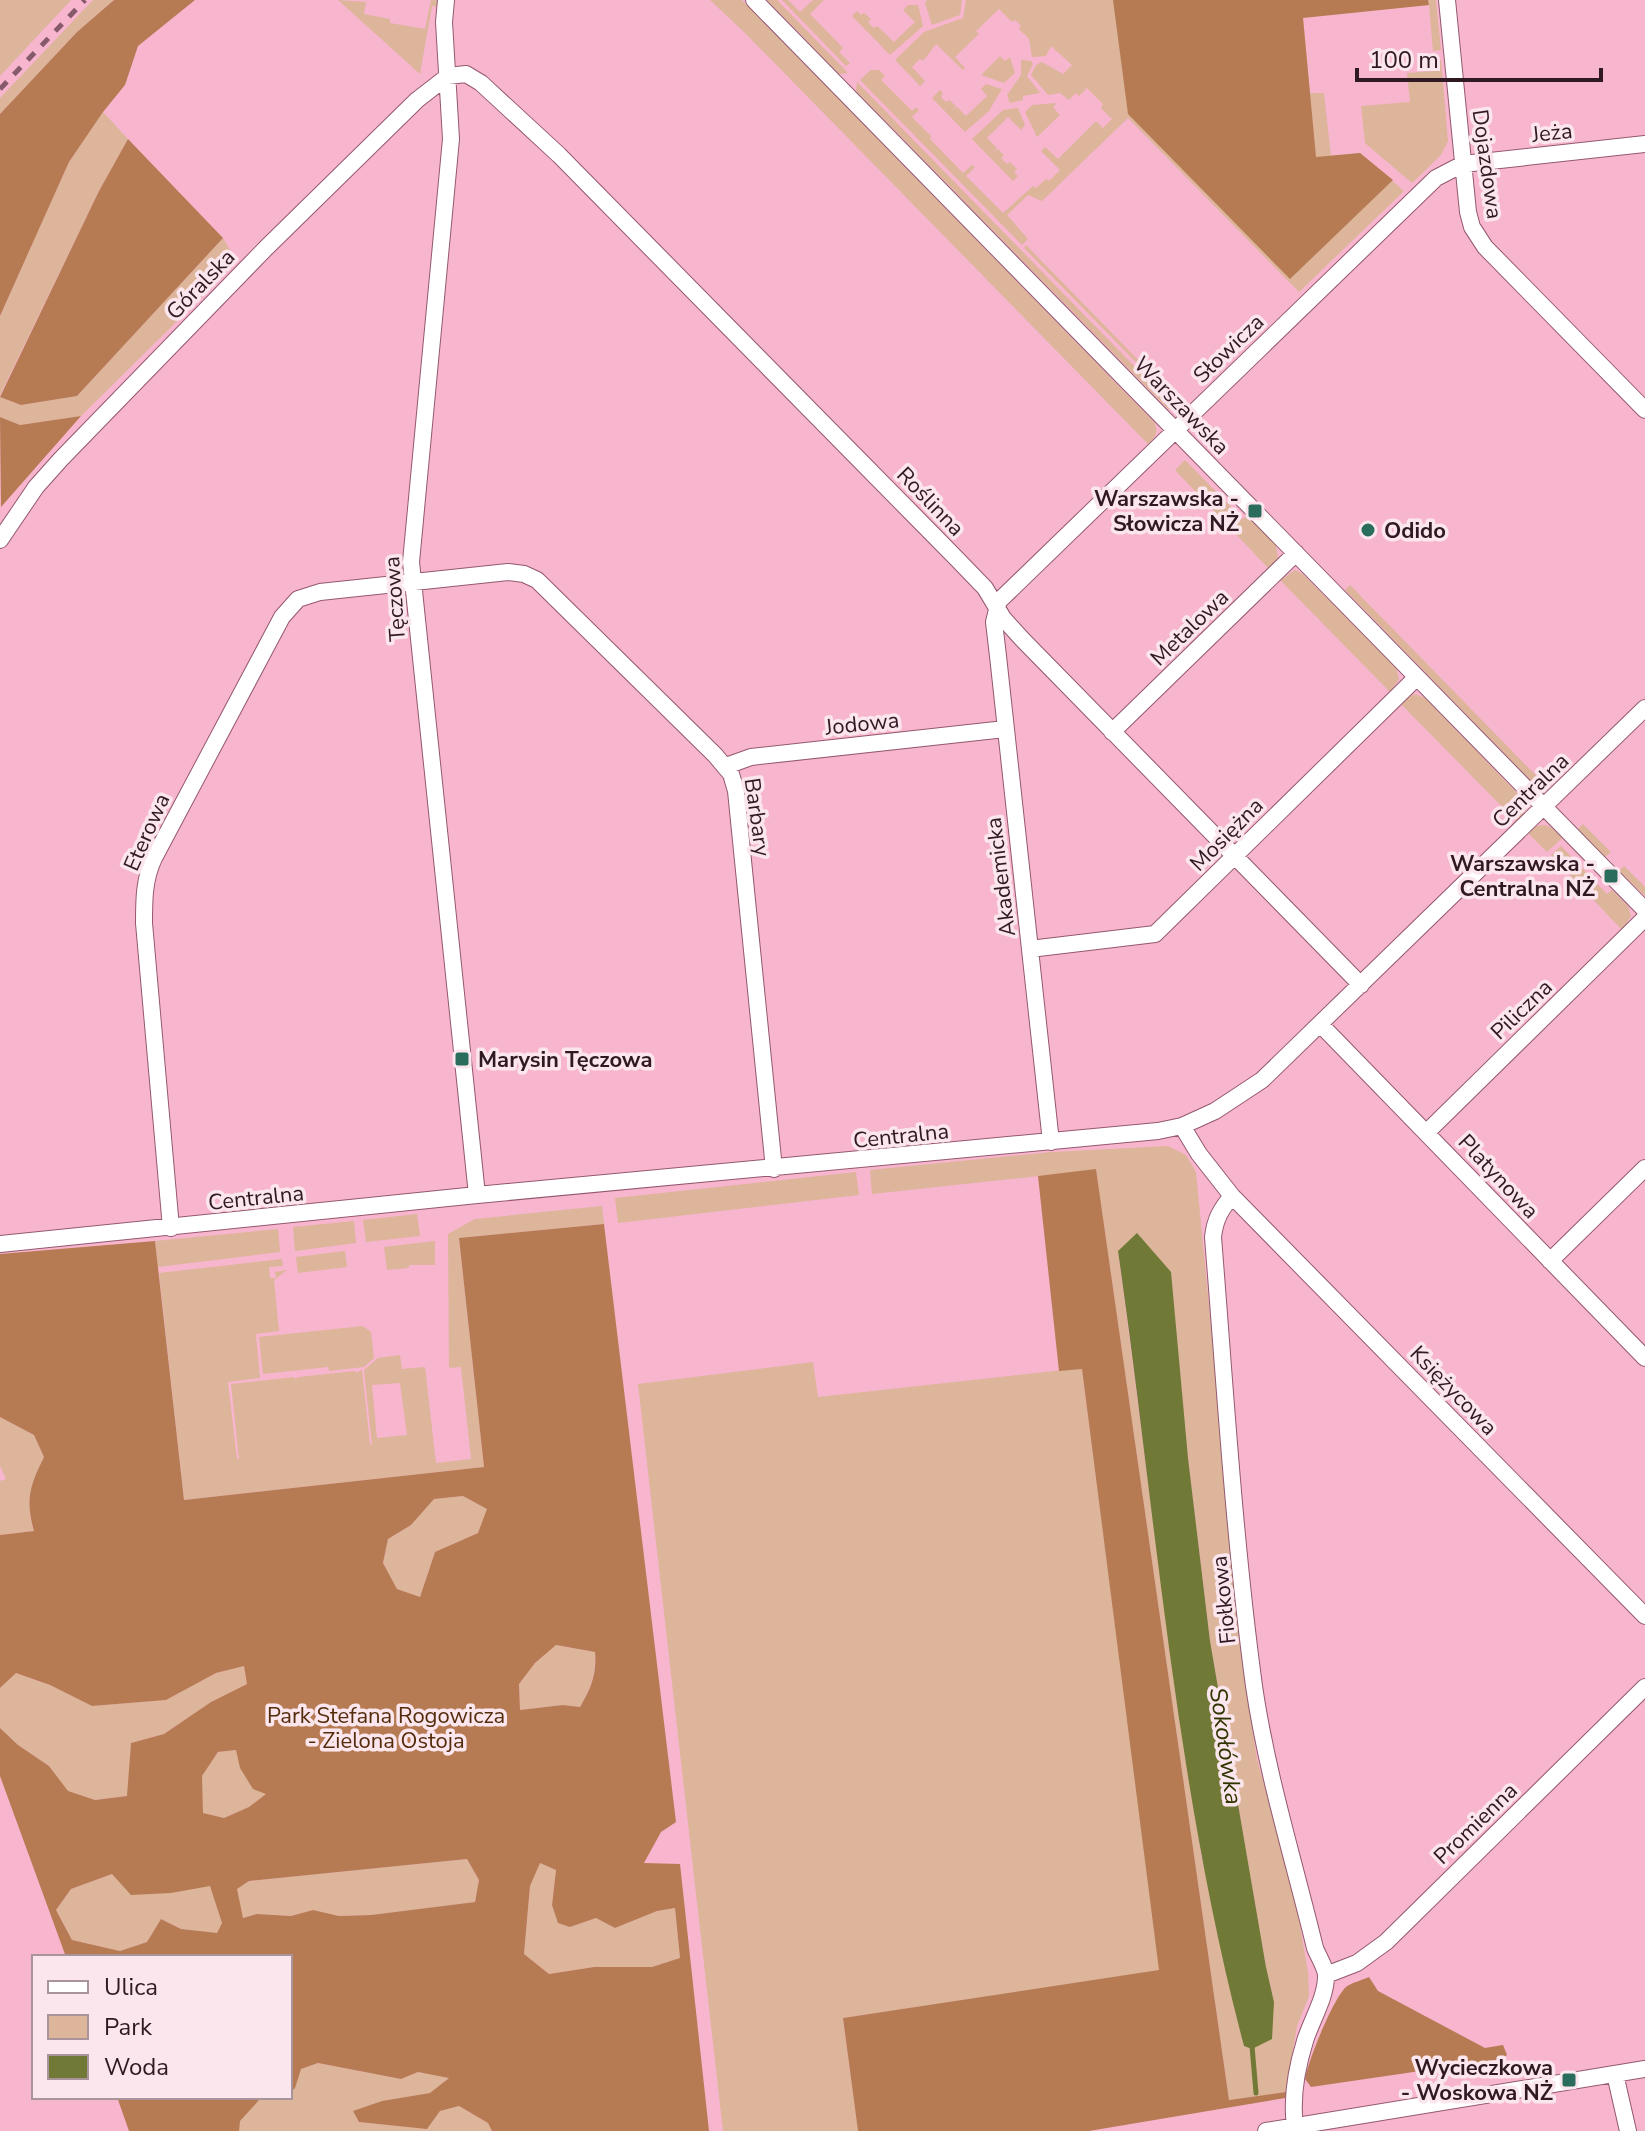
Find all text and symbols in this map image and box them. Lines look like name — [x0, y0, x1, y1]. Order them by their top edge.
scale bar — [1357, 32, 1601, 82]
text: 100 m — [1369, 44, 1439, 76]
street label: Dojazdowa — [1464, 107, 1510, 221]
street label: Jeża — [1529, 116, 1574, 150]
street label: Góralska — [160, 243, 242, 326]
street label: Słowicza — [1187, 308, 1271, 390]
street label: Warszawska — [1127, 350, 1236, 461]
street label: Roślinna — [890, 461, 971, 543]
place label: Warszawska - Słowicza NŻ — [1094, 484, 1239, 539]
marker: Warszawska - Słowicza NŻ — [1246, 502, 1264, 520]
place label: Odido — [1384, 516, 1446, 546]
marker: Odido — [1359, 521, 1377, 539]
street label: Tęczowa — [377, 555, 413, 643]
street label: Metalowa — [1144, 583, 1235, 673]
street label: Jodowa — [823, 705, 901, 743]
street label: Centralna — [1486, 747, 1576, 835]
street label: Barbary — [737, 776, 777, 859]
street label: Eterowa — [117, 789, 177, 876]
street label: Mosiężna — [1183, 791, 1270, 878]
street label: Akademicka — [979, 816, 1023, 938]
place label: Warszawska - Centralna NŻ — [1450, 849, 1595, 904]
marker: Warszawska - Centralna NŻ — [1602, 867, 1620, 885]
street label: Piliczna — [1484, 973, 1559, 1047]
place label: Marysin Tęczowa — [478, 1045, 652, 1075]
marker: Marysin Tęczowa — [453, 1050, 471, 1068]
street label: Centralna — [852, 1116, 950, 1156]
street label: Platynowa — [1451, 1128, 1545, 1226]
street label: Centralna — [207, 1178, 305, 1218]
street label: Księżycowa — [1403, 1339, 1504, 1442]
street label: Fiołkowa — [1204, 1554, 1244, 1646]
water label: Sokołówka — [1202, 1685, 1250, 1807]
park label: Park Stefana Rogowicza - Zielona Ostoja — [267, 1701, 505, 1756]
street label: Promienna — [1427, 1776, 1524, 1871]
legend — [32, 1955, 292, 2099]
text: Ulica — [104, 1971, 158, 2003]
text: Park — [104, 2011, 153, 2043]
text: Woda — [104, 2051, 169, 2083]
place label: Wycieczkowa - Woskowa NŻ — [1401, 2053, 1553, 2108]
marker: Wycieczkowa - Woskowa NŻ — [1560, 2071, 1578, 2089]

